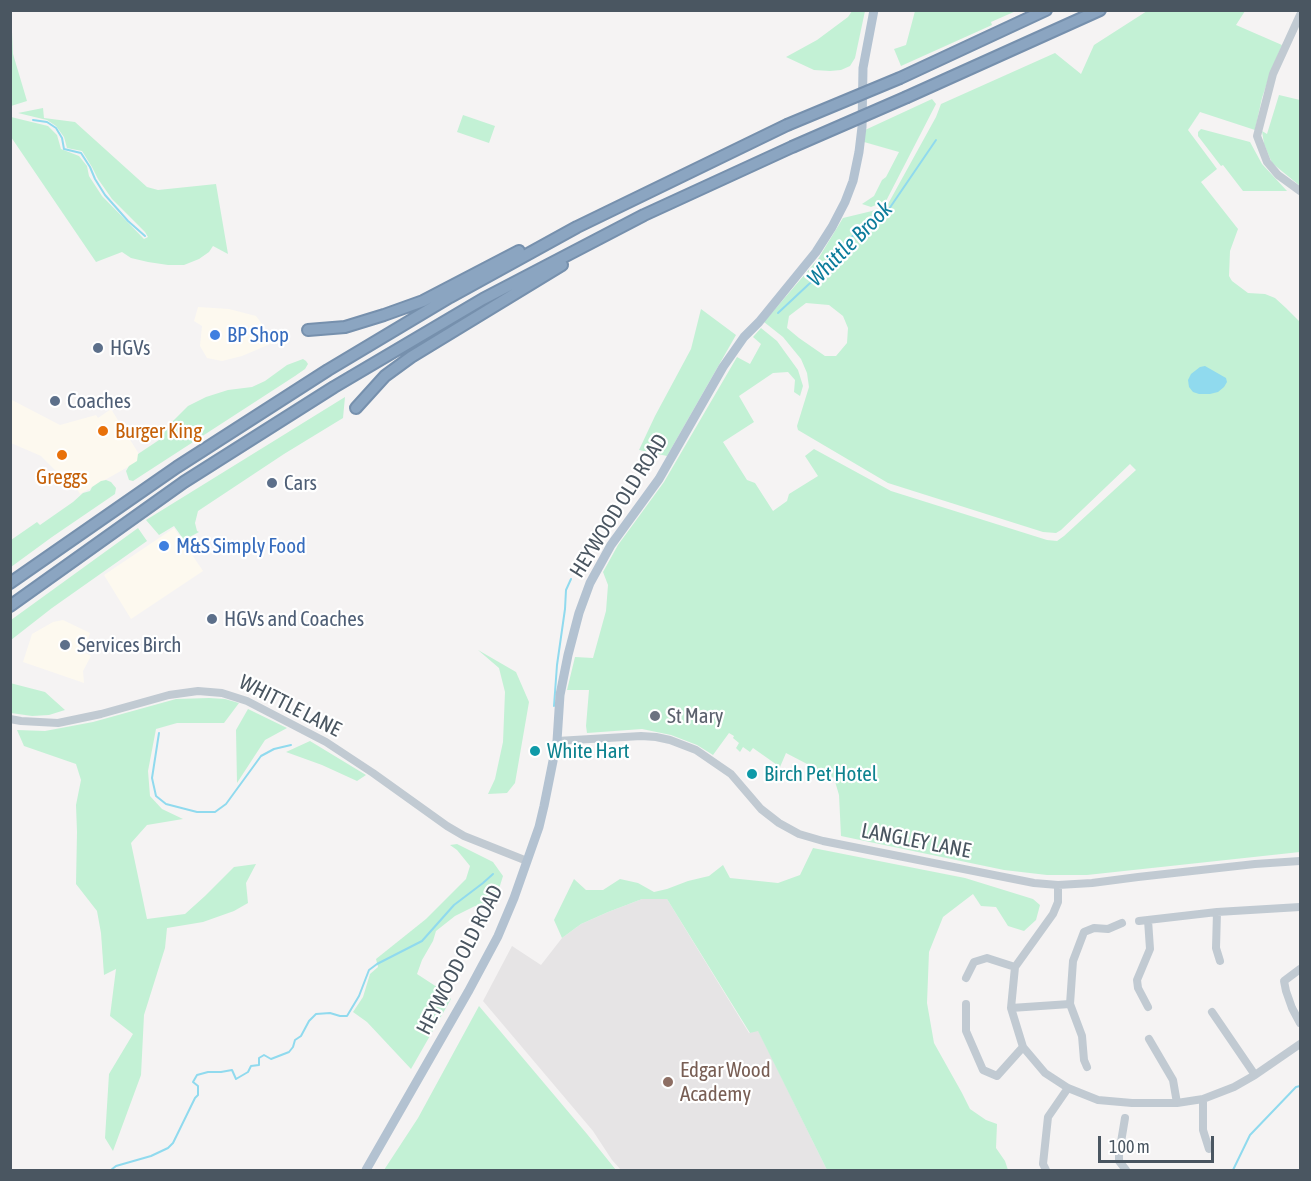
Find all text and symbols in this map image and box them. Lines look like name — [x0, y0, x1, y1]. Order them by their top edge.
water label: Whittle Brook — [802, 196, 898, 292]
place label: BP Shop — [227, 322, 289, 348]
marker: BP Shop — [208, 328, 222, 342]
place label: HGVs — [110, 335, 151, 361]
marker: HGVs — [91, 341, 105, 355]
place label: Coaches — [67, 388, 131, 414]
marker: Coaches — [48, 394, 62, 408]
place label: Burger King — [115, 418, 202, 444]
marker: Burger King — [96, 424, 110, 438]
street label: HEYWOOD OLD ROAD — [565, 430, 673, 582]
marker: Greggs — [55, 448, 69, 462]
place label: Greggs — [36, 464, 88, 490]
place label: Cars — [284, 470, 317, 496]
marker: Cars — [265, 476, 279, 490]
place label: M&S Simply Food — [176, 533, 306, 559]
marker: M&S Simply Food — [157, 539, 171, 553]
place label: HGVs and Coaches — [224, 606, 364, 632]
marker: HGVs and Coaches — [205, 612, 219, 626]
place label: Services Birch — [77, 632, 182, 658]
marker: Services Birch — [58, 638, 72, 652]
street label: WHITTLE LANE — [235, 670, 345, 742]
place label: St Mary — [667, 703, 723, 729]
marker: St Mary — [648, 709, 662, 723]
place label: White Hart — [547, 738, 629, 764]
marker: White Hart — [528, 744, 542, 758]
place label: Birch Pet Hotel — [764, 761, 877, 787]
marker: Birch Pet Hotel — [745, 767, 759, 781]
street label: LANGLEY LANE — [859, 818, 973, 864]
street label: HEYWOOD OLD ROAD — [411, 881, 509, 1039]
place label: Edgar Wood Academy — [680, 1057, 771, 1107]
marker: Edgar Wood Academy — [661, 1075, 675, 1089]
scale bar — [1101, 1124, 1216, 1162]
text: 100 m — [1109, 1136, 1150, 1157]

